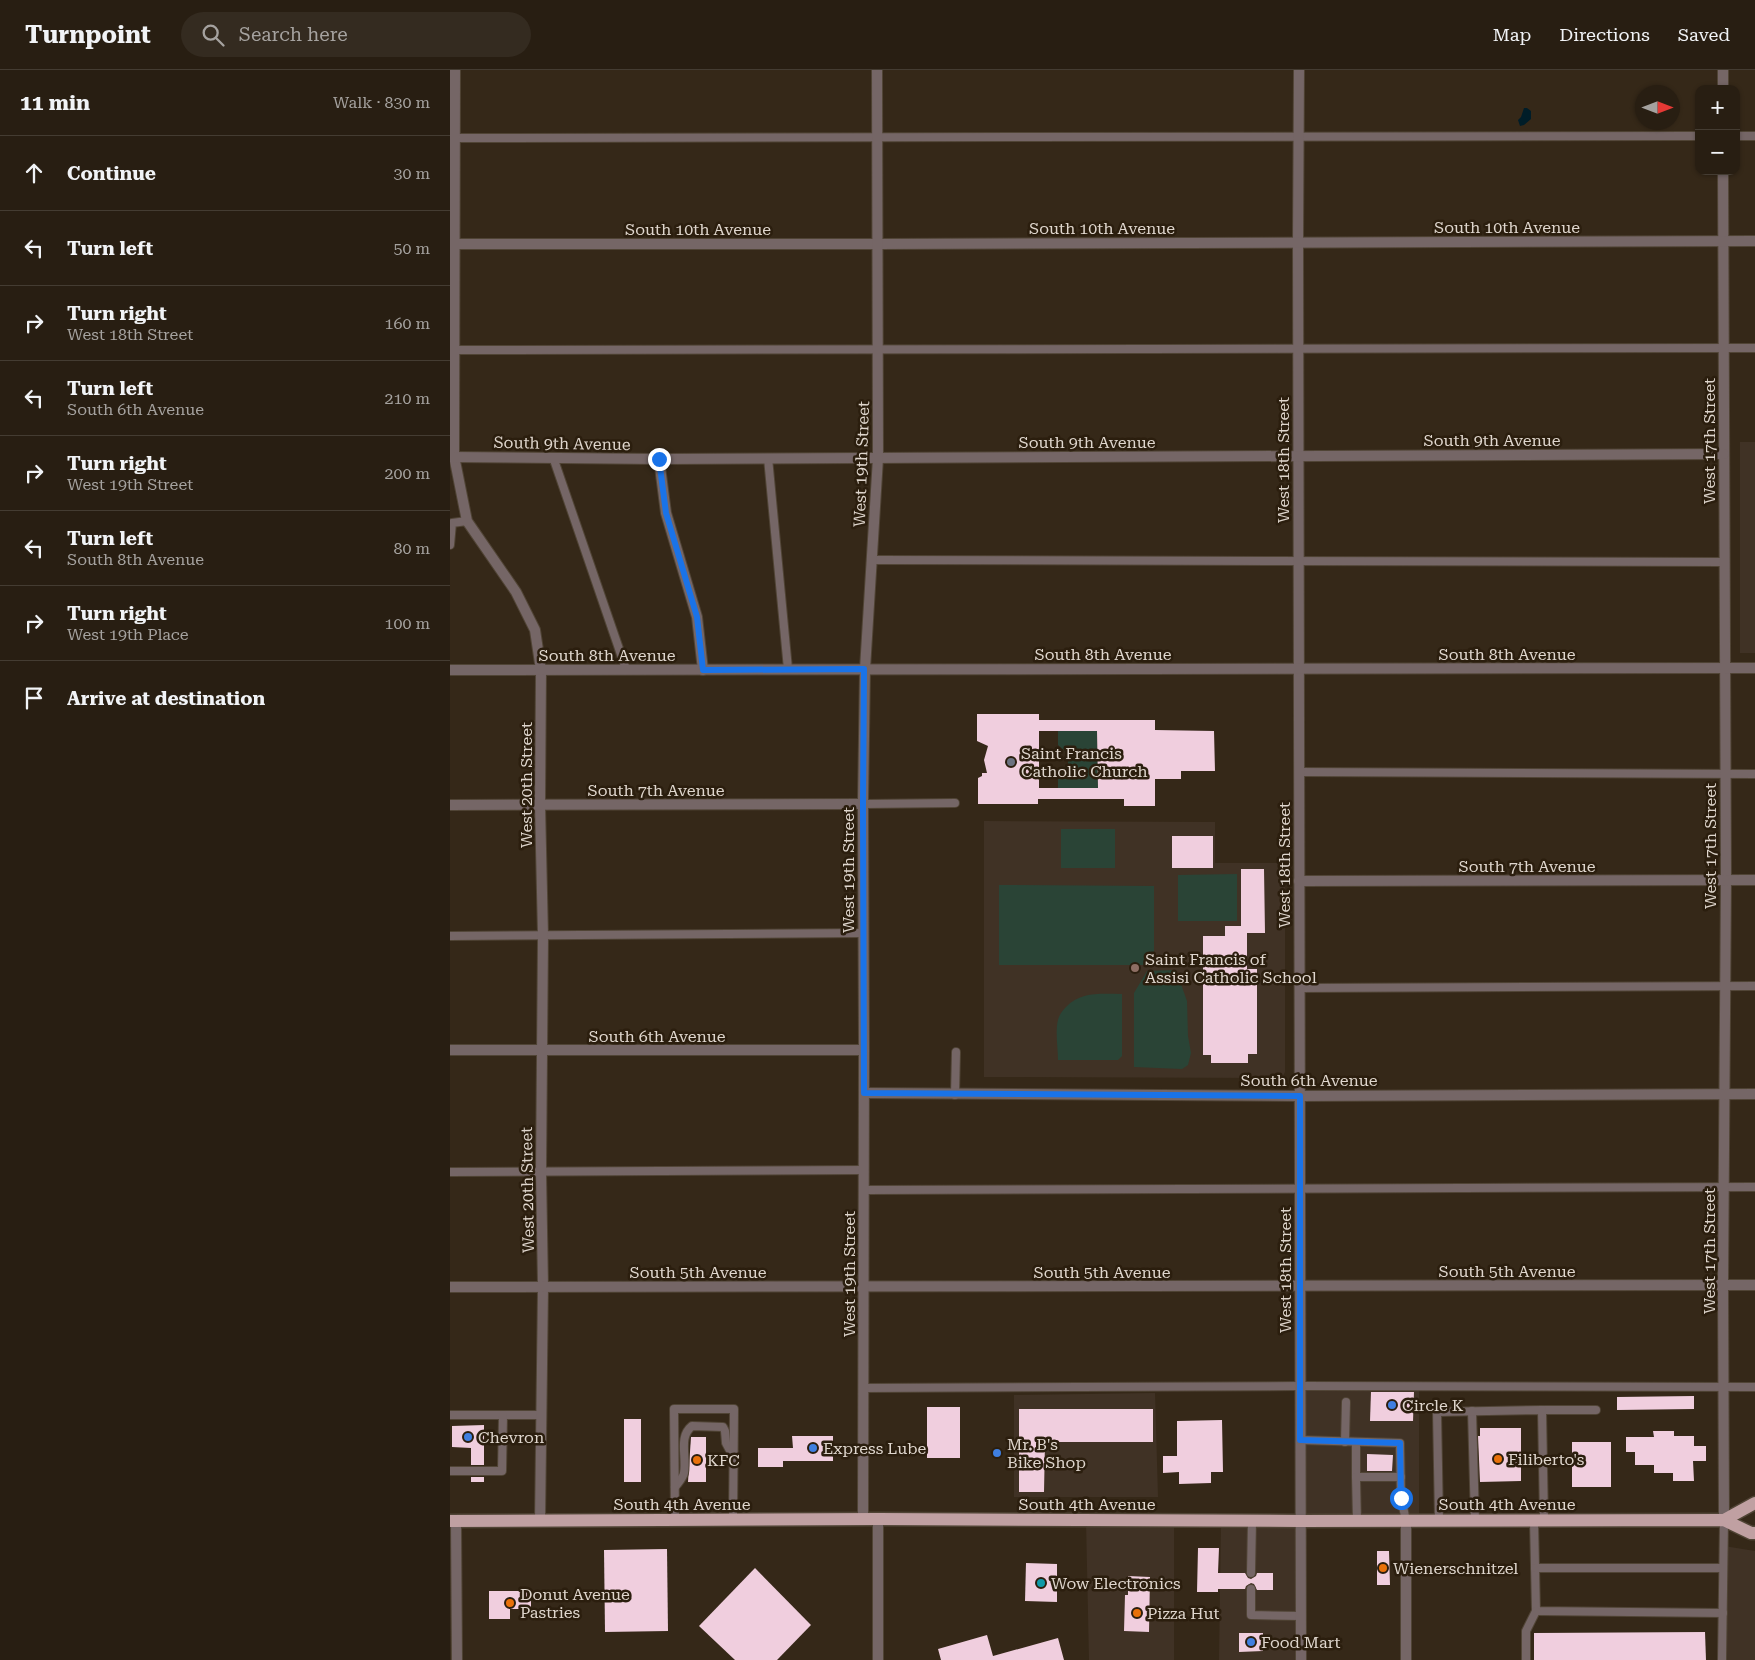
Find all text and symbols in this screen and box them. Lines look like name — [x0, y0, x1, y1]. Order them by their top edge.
search box — [181, 12, 531, 57]
text: Turnpoint — [25, 21, 151, 49]
icon: search — [199, 21, 227, 49]
text: Search here — [239, 23, 348, 46]
text: Map — [1493, 24, 1531, 45]
text: Directions — [1559, 24, 1650, 45]
text: Saved — [1678, 24, 1730, 45]
north arrow — [1635, 85, 1680, 130]
map controls — [1695, 85, 1740, 175]
button: + — [1695, 85, 1740, 130]
text: 11 min — [20, 91, 90, 115]
text: Walk · 830 m — [333, 93, 430, 112]
button: − — [1695, 130, 1740, 175]
icon: ahead — [20, 159, 48, 187]
text: Continue — [67, 162, 156, 185]
text: 30 m — [393, 164, 430, 183]
street label: South 10th Avenue — [1434, 218, 1580, 237]
street label: South 10th Avenue — [1029, 219, 1175, 238]
street label: South 10th Avenue — [625, 220, 771, 239]
icon: left — [20, 234, 48, 262]
text: Turn left — [67, 237, 153, 260]
text: 50 m — [393, 239, 430, 258]
text: Turn right — [67, 302, 167, 325]
icon: right — [20, 309, 48, 337]
text: 160 m — [384, 314, 430, 333]
text: West 18th Street — [67, 325, 193, 344]
text: Turn left — [67, 377, 153, 400]
street label: West 17th Street — [1700, 378, 1719, 504]
icon: left — [20, 384, 48, 412]
text: 210 m — [384, 389, 430, 408]
street label: West 18th Street — [1274, 397, 1293, 523]
text: South 6th Avenue — [67, 400, 204, 419]
street label: West 19th Street — [850, 401, 873, 527]
street label: South 9th Avenue — [1423, 431, 1561, 450]
street label: South 9th Avenue — [493, 433, 631, 454]
street label: South 9th Avenue — [1018, 433, 1156, 452]
route end — [648, 448, 671, 471]
text: Turn right — [67, 452, 167, 475]
icon: right — [20, 459, 48, 487]
text: 200 m — [384, 464, 430, 483]
text: West 19th Street — [67, 475, 193, 494]
text: Turn left — [67, 527, 153, 550]
icon: left — [20, 534, 48, 562]
text: 80 m — [393, 539, 430, 558]
text: South 8th Avenue — [67, 550, 204, 569]
text: Turn right — [67, 602, 167, 625]
icon: right — [20, 609, 48, 637]
text: 100 m — [384, 614, 430, 633]
text: West 19th Place — [67, 625, 189, 644]
street label: South 8th Avenue — [1034, 645, 1172, 664]
street label: South 8th Avenue — [1438, 645, 1576, 664]
street label: South 8th Avenue — [538, 646, 676, 665]
icon: arrive — [20, 684, 48, 712]
text: Arrive at destination — [67, 687, 265, 710]
street label: West 20th Street — [517, 722, 536, 848]
place label: Saint Francis Catholic Church — [1021, 744, 1147, 781]
marker: Saint Francis Catholic Church — [1005, 756, 1017, 768]
street label: South 7th Avenue — [587, 781, 725, 800]
street label: West 17th Street — [1701, 783, 1720, 909]
street label: West 18th Street — [1275, 802, 1294, 928]
street label: West 19th Street — [839, 807, 858, 933]
street label: South 7th Avenue — [1458, 857, 1596, 876]
place label: Saint Francis of Assisi Catholic School — [1145, 950, 1317, 987]
marker: Saint Francis of Assisi Catholic School — [1129, 962, 1141, 974]
street label: South 6th Avenue — [588, 1027, 726, 1046]
street label: South 6th Avenue — [1240, 1071, 1378, 1090]
street label: West 20th Street — [517, 1127, 538, 1253]
street label: West 17th Street — [1700, 1188, 1719, 1314]
street label: West 18th Street — [1276, 1207, 1295, 1333]
street label: West 19th Street — [840, 1211, 859, 1337]
street label: South 5th Avenue — [1438, 1262, 1576, 1281]
street label: South 5th Avenue — [629, 1263, 767, 1282]
street label: South 5th Avenue — [1033, 1263, 1171, 1282]
place label: Circle K — [1402, 1396, 1464, 1415]
marker: Circle K — [1386, 1399, 1398, 1411]
place label: Chevron — [478, 1428, 544, 1447]
marker: Chevron — [462, 1431, 474, 1443]
place label: Mr. B's Bike Shop — [1007, 1435, 1086, 1472]
place label: Express Lube — [823, 1439, 926, 1458]
marker: Express Lube — [807, 1442, 819, 1454]
marker: Mr. B's Bike Shop — [991, 1447, 1003, 1459]
place label: Filiberto's — [1508, 1450, 1585, 1469]
place label: KFC — [707, 1451, 740, 1470]
marker: Filiberto's — [1492, 1453, 1504, 1465]
marker: KFC — [691, 1454, 703, 1466]
route start — [1390, 1487, 1413, 1510]
street label: South 4th Avenue — [613, 1495, 751, 1514]
street label: South 4th Avenue — [1018, 1495, 1156, 1514]
street label: South 4th Avenue — [1438, 1495, 1576, 1514]
place label: Wienerschnitzel — [1393, 1559, 1518, 1578]
marker: Wienerschnitzel — [1377, 1562, 1389, 1574]
place label: Wow Electronics — [1051, 1574, 1181, 1593]
marker: Wow Electronics — [1035, 1577, 1047, 1589]
place label: Donut Avenue Pastries — [520, 1585, 630, 1622]
marker: Donut Avenue Pastries — [504, 1597, 516, 1609]
place label: Pizza Hut — [1147, 1604, 1220, 1623]
marker: Pizza Hut — [1131, 1607, 1143, 1619]
place label: Food Mart — [1261, 1633, 1340, 1652]
marker: Food Mart — [1245, 1636, 1257, 1648]

